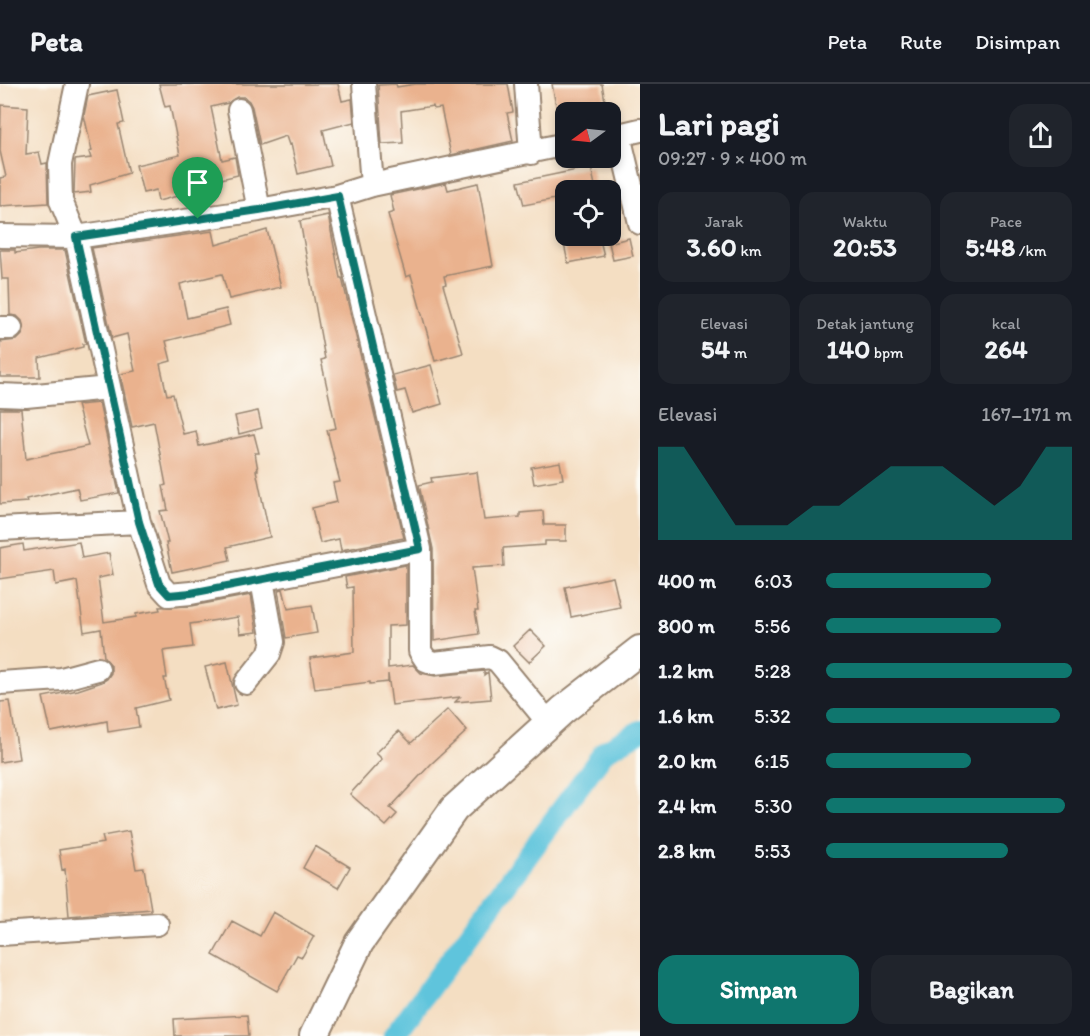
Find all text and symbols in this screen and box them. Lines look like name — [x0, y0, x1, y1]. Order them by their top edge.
text: Peta — [30, 24, 83, 58]
text: Peta — [827, 29, 867, 54]
text: Rute — [900, 29, 942, 54]
text: Disimpan — [975, 29, 1060, 54]
north arrow — [555, 102, 621, 168]
map controls — [555, 102, 621, 246]
text: Lari pagi — [658, 104, 780, 143]
button: share — [1009, 104, 1072, 167]
text: 09:27 · 9 × 400 m — [658, 146, 807, 170]
pin — [172, 157, 223, 219]
icon: arrive — [181, 166, 214, 199]
button: locate — [555, 180, 621, 246]
text: Jarak — [705, 212, 743, 231]
text: Waktu — [843, 212, 887, 231]
text: Pace — [990, 212, 1022, 231]
text: 3.60 — [686, 231, 737, 263]
text: 20:53 — [833, 231, 897, 263]
text: 5:48 — [965, 231, 1015, 263]
text: km — [737, 241, 762, 260]
text: /km — [1015, 241, 1047, 260]
text: Elevasi — [700, 314, 748, 333]
text: Detak jantung — [816, 314, 914, 333]
text: kcal — [992, 314, 1020, 333]
text: 54 — [701, 333, 730, 365]
text: 140 — [827, 333, 870, 365]
text: 264 — [984, 333, 1028, 365]
text: m — [730, 343, 747, 362]
text: bpm — [870, 343, 904, 362]
text: Elevasi — [658, 402, 717, 426]
text: 167–171 m — [981, 402, 1072, 426]
text: 400 m — [658, 569, 716, 593]
text: 6:03 — [754, 569, 793, 593]
text: 800 m — [658, 614, 715, 638]
text: 5:56 — [754, 614, 790, 638]
text: 1.2 km — [658, 659, 714, 683]
text: 5:28 — [754, 659, 791, 683]
text: 1.6 km — [658, 704, 714, 728]
text: 5:32 — [754, 704, 791, 728]
text: 2.0 km — [658, 749, 717, 773]
text: 6:15 — [754, 749, 789, 773]
text: 2.4 km — [658, 794, 716, 818]
text: 5:30 — [754, 794, 793, 818]
text: 2.8 km — [658, 839, 715, 863]
text: 5:53 — [754, 839, 791, 863]
button: Simpan — [658, 955, 859, 1024]
button: Bagikan — [871, 955, 1072, 1024]

